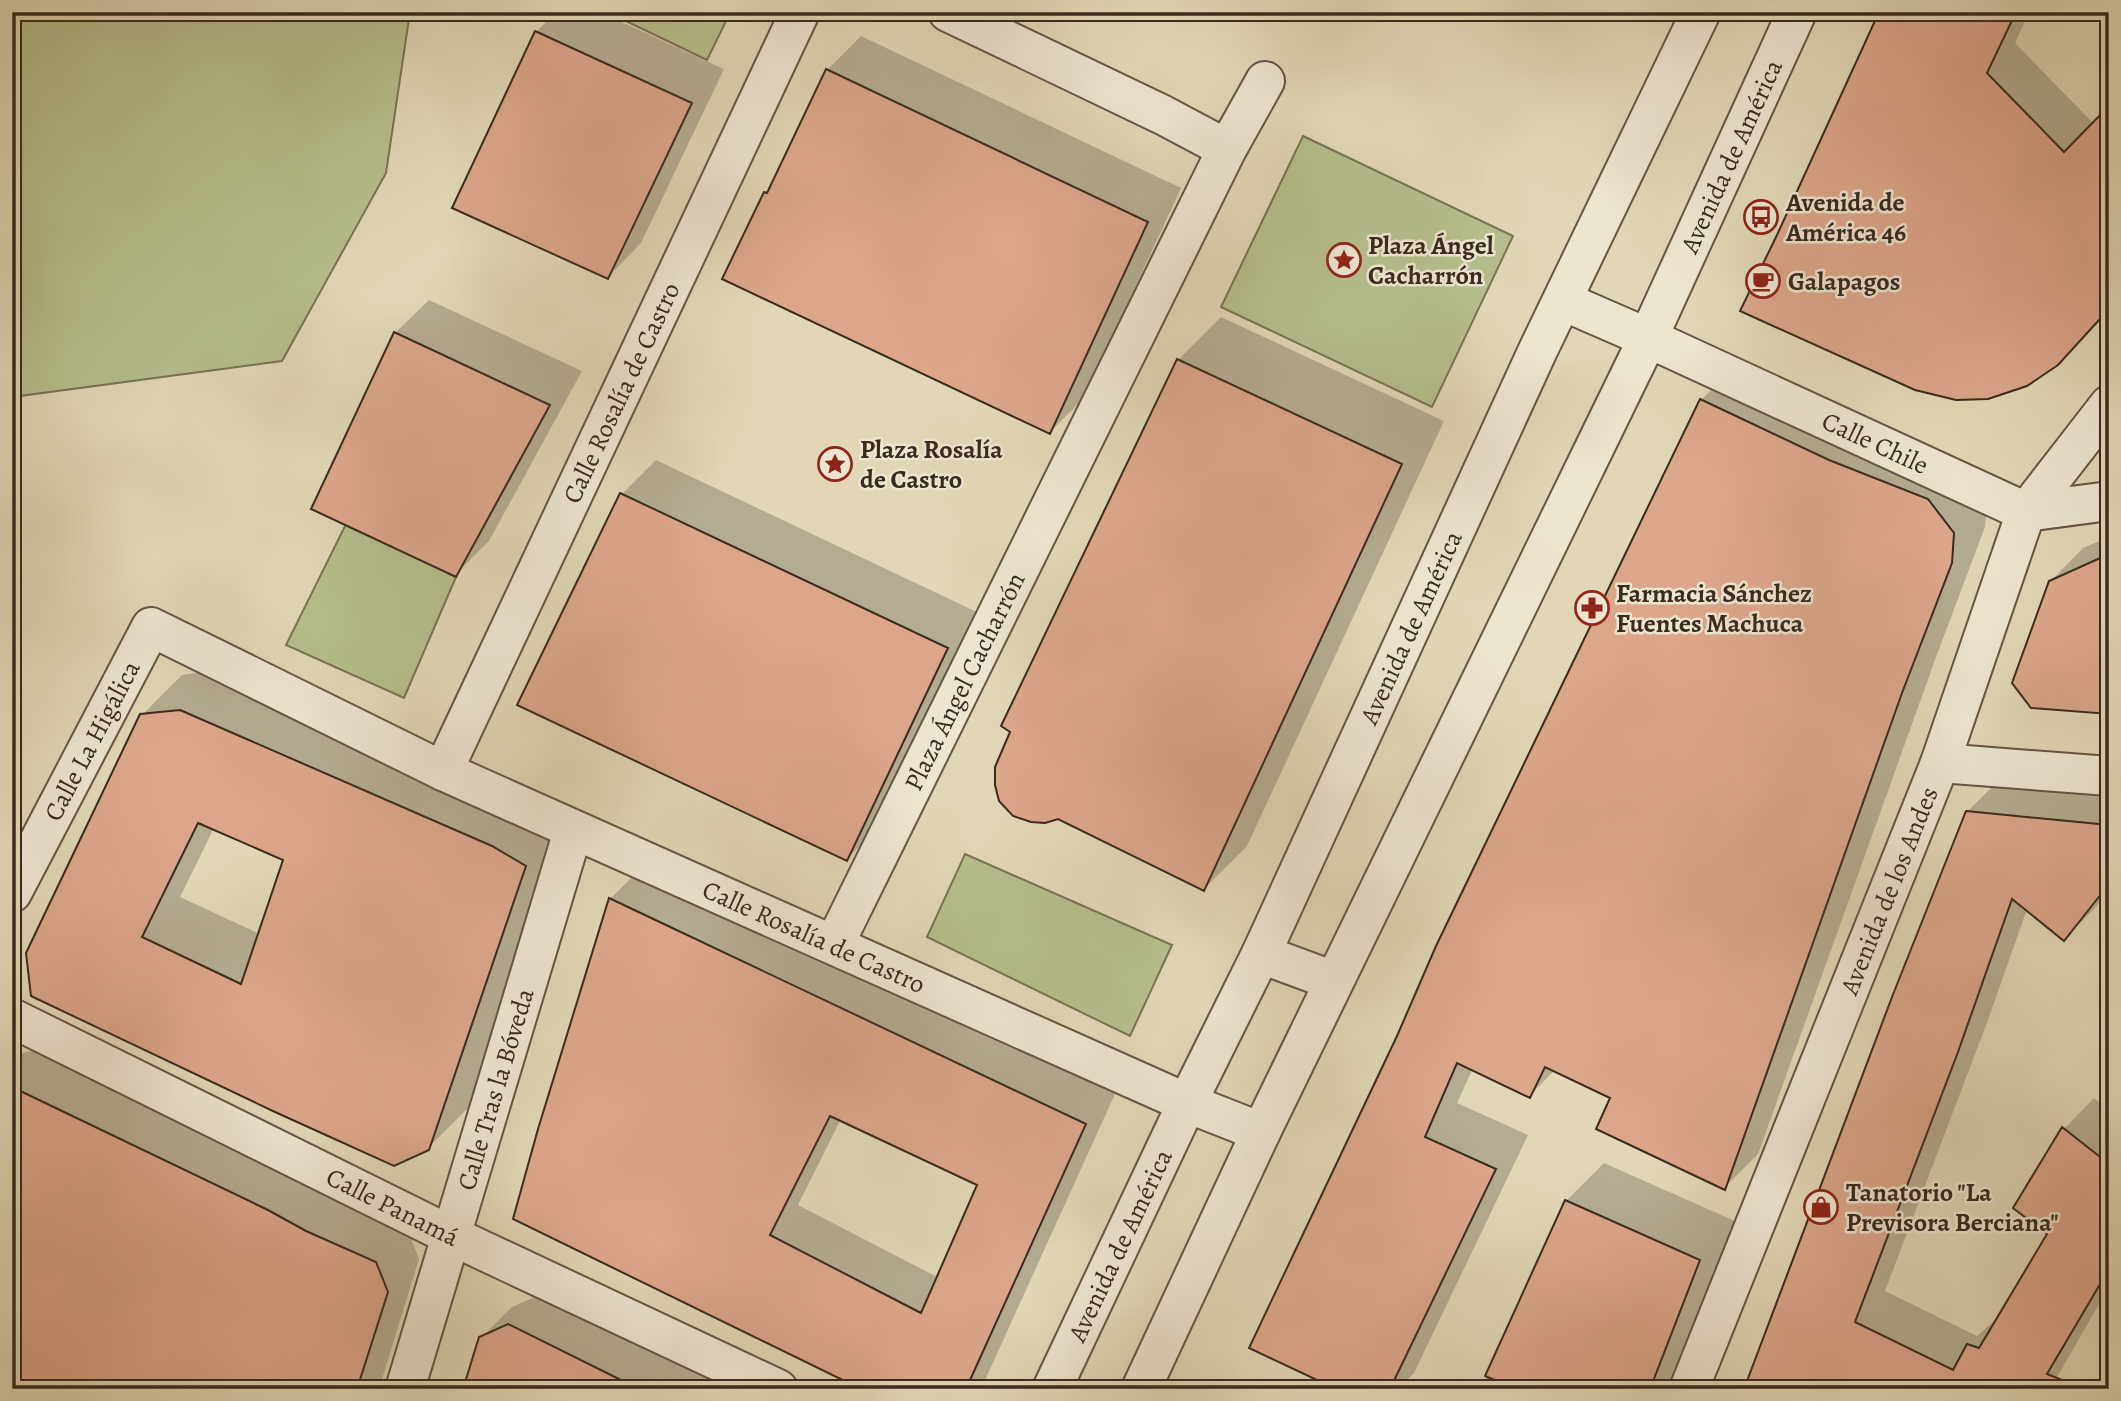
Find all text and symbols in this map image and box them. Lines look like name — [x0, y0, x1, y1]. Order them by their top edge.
street label: Avenida de América — [1672, 54, 1791, 260]
place label: Avenida de América 46 — [1785, 185, 1906, 250]
bus stop icon: Avenida de América 46 — [1742, 198, 1780, 236]
place label: Plaza Ángel Cacharrón — [1368, 228, 1494, 293]
place icon: Plaza Ángel Cacharrón — [1325, 241, 1363, 279]
cafe icon: Galapagos — [1744, 262, 1782, 300]
place label: Galapagos — [1788, 264, 1900, 299]
street label: Calle Rosalía de Castro — [554, 277, 688, 509]
street label: Calle Chile — [1816, 403, 1934, 483]
place label: Plaza Rosalía de Castro — [860, 432, 1003, 497]
place icon: Plaza Rosalía de Castro — [816, 445, 854, 483]
street label: Avenida de América — [1351, 525, 1471, 731]
street label: Plaza Ángel Cacharrón — [896, 566, 1033, 797]
place label: Farmacia Sánchez Fuentes Machuca — [1616, 576, 1812, 641]
pharmacy icon: Farmacia Sánchez Fuentes Machuca — [1573, 589, 1611, 627]
street label: Calle La Higálica — [36, 654, 148, 827]
street label: Avenida de los Andes — [1832, 782, 1947, 1001]
street label: Calle Rosalía de Castro — [697, 872, 931, 1002]
street label: Calle Tras la Bóveda — [449, 984, 543, 1195]
street label: Avenida de América — [1059, 1143, 1181, 1348]
street label: Calle Panamá — [320, 1159, 465, 1255]
place label: Tanatorio "La Previsora Berciana" — [1846, 1175, 2059, 1240]
shop icon: Tanatorio "La Previsora Berciana" — [1802, 1188, 1840, 1226]

